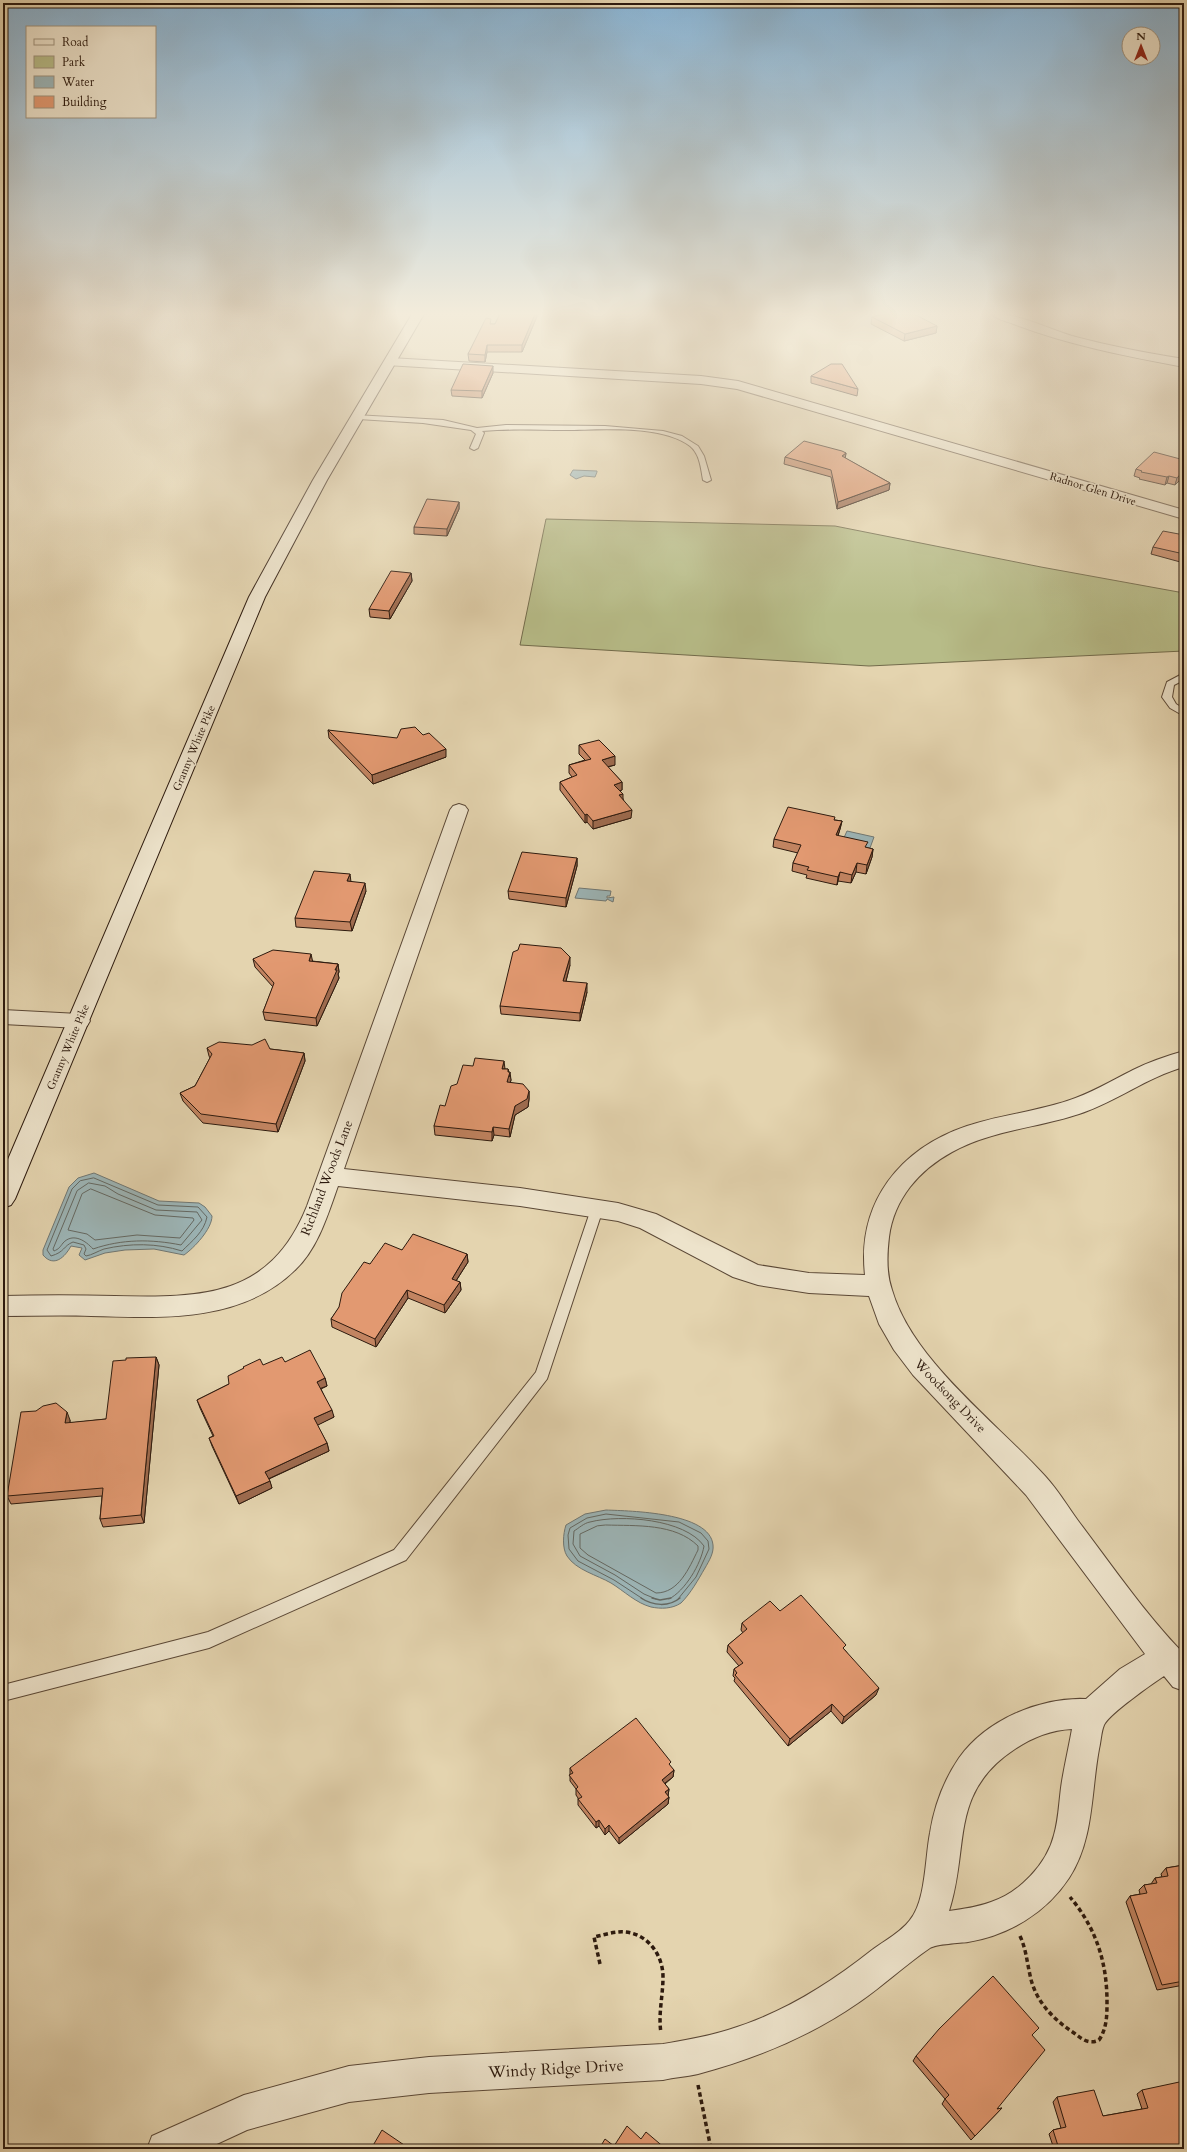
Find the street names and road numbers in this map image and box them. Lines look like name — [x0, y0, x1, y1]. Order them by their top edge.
street label: Radnor Glen Drive — [1048, 469, 1138, 509]
street label: Granny White Pike — [169, 703, 219, 793]
street label: Granny White Pike — [43, 1002, 93, 1092]
street label: Richland Woods Lane — [297, 1118, 357, 1238]
street label: Woodsong Drive — [909, 1354, 990, 1437]
street label: Windy Ridge Drive — [487, 2054, 624, 2084]

